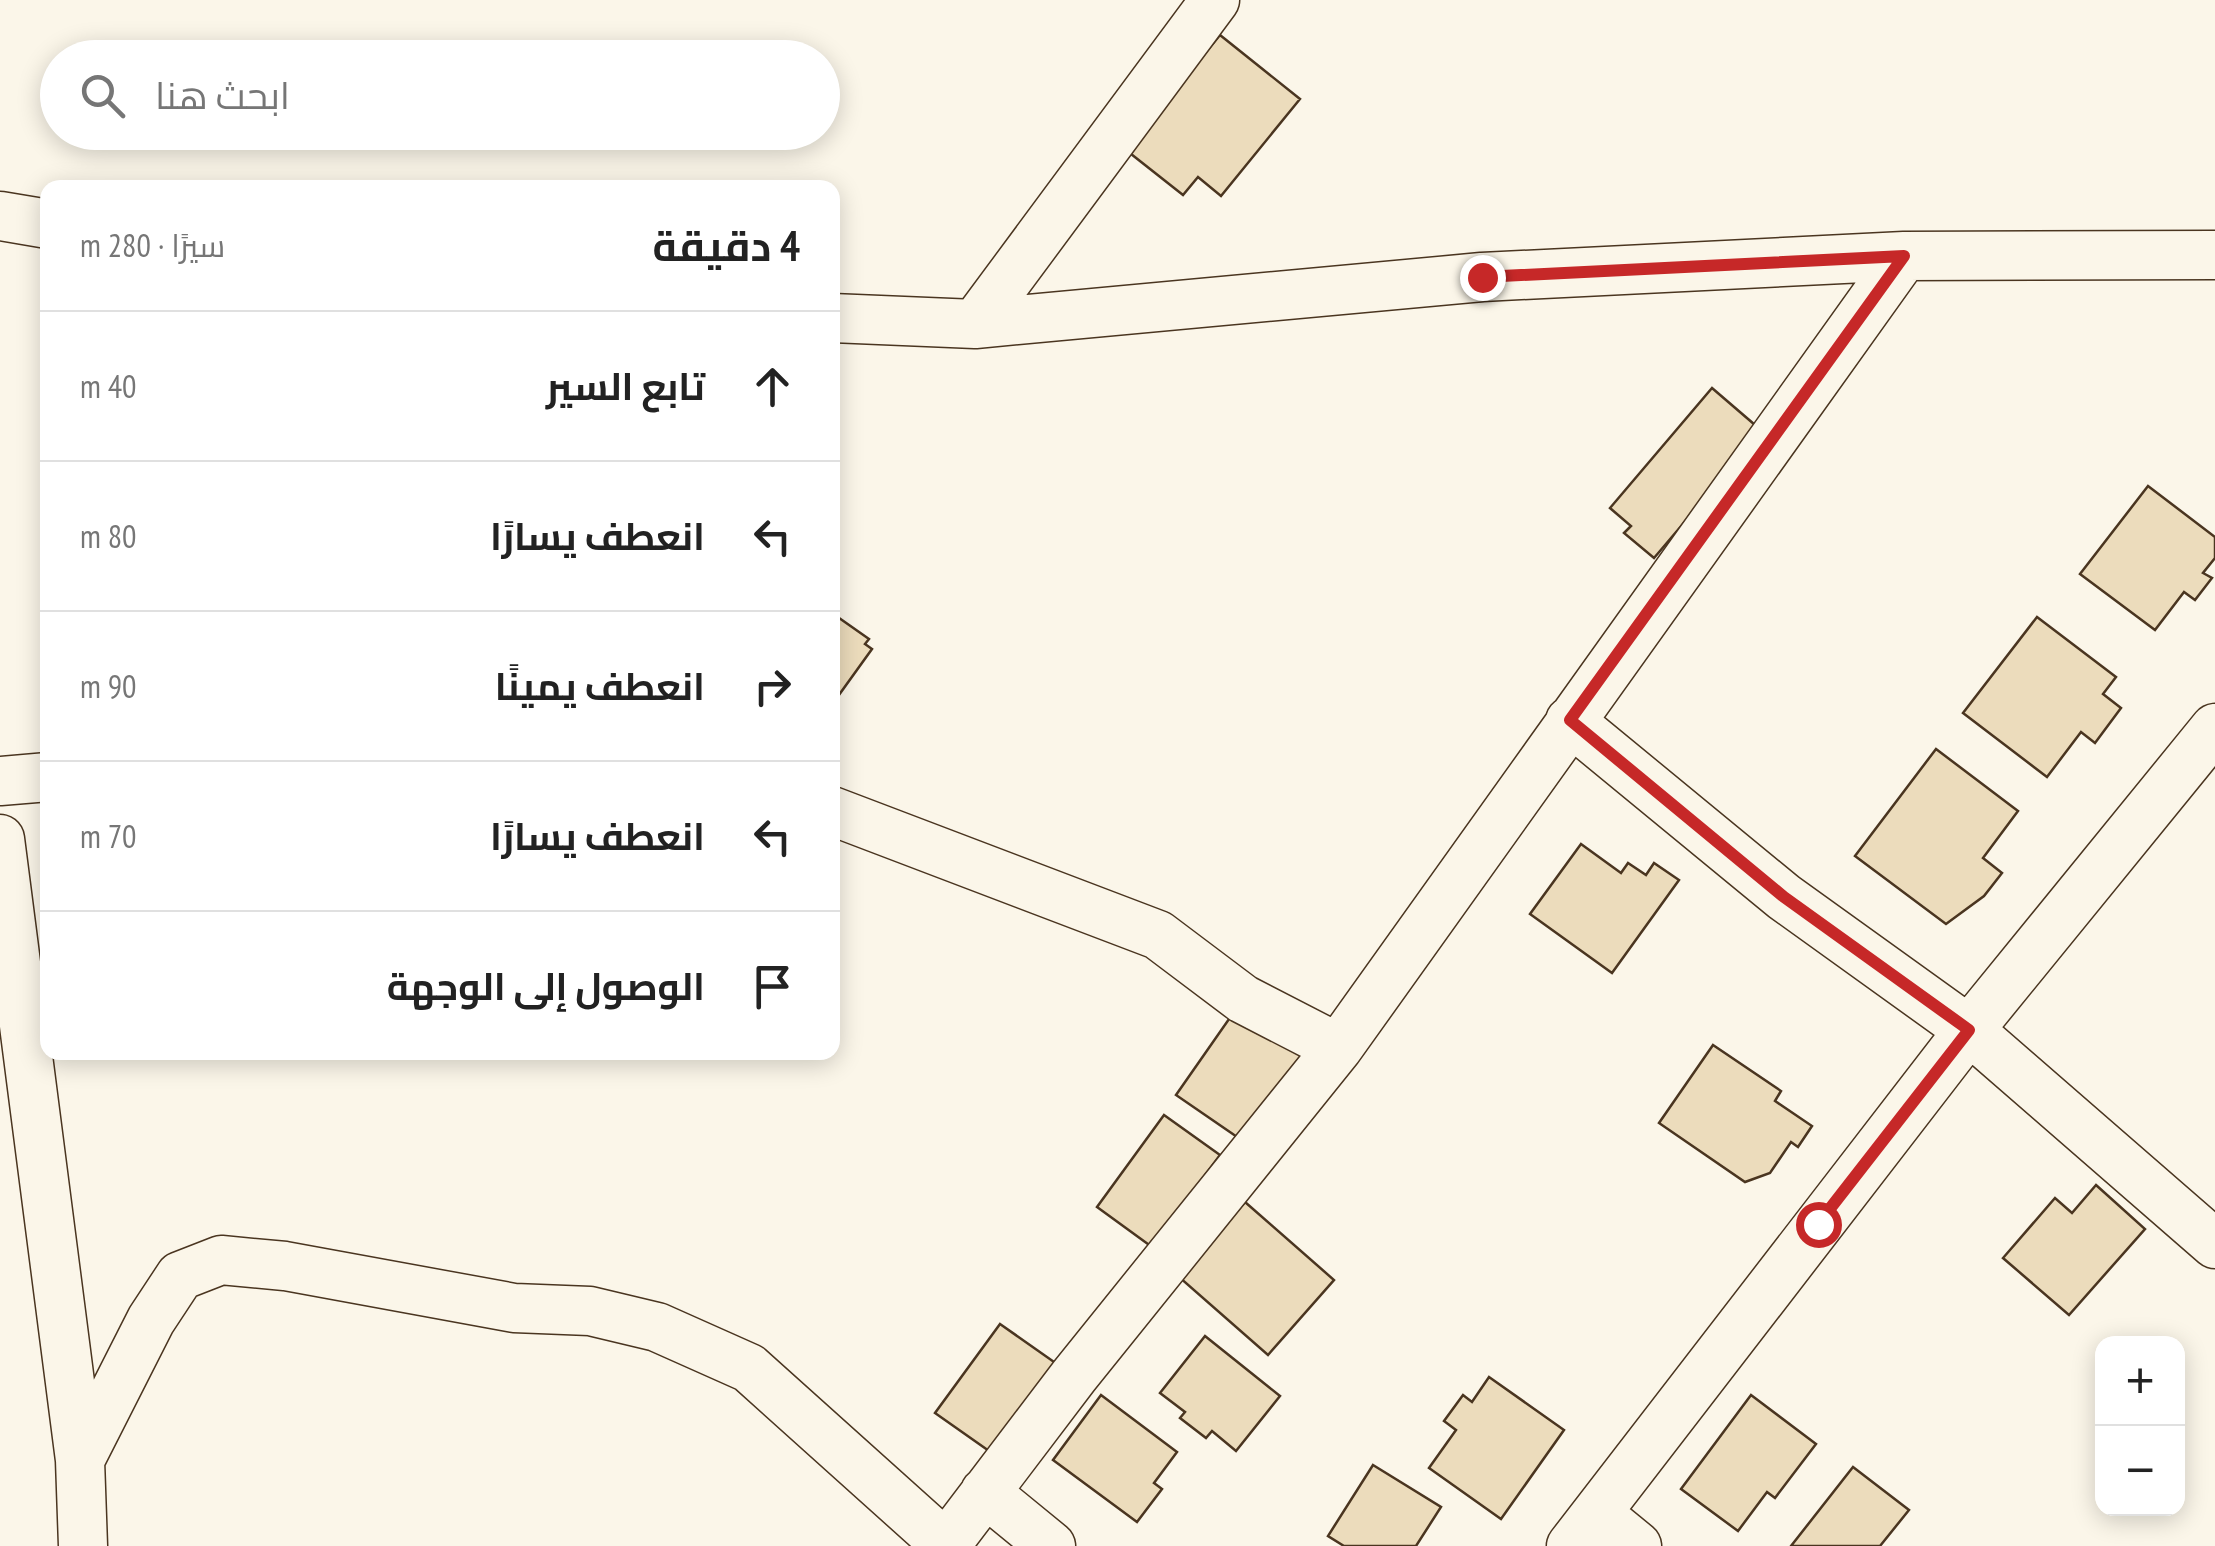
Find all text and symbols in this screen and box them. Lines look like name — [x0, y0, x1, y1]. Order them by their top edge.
search box — [40, 40, 840, 150]
icon: search — [75, 68, 130, 123]
text: ابحث هنا — [155, 70, 290, 119]
text: 4 دقيقة — [653, 218, 800, 273]
text: سيرًا · 280 m — [80, 224, 225, 266]
route end — [1460, 255, 1506, 301]
icon: ahead — [745, 359, 800, 414]
text: تابع السير — [546, 361, 705, 410]
text: 40 m — [80, 365, 136, 407]
icon: left — [745, 509, 800, 564]
text: انعطف يسارًا — [490, 511, 705, 560]
text: 80 m — [80, 515, 136, 557]
icon: right — [745, 659, 800, 714]
text: انعطف يمينًا — [495, 661, 705, 710]
text: 90 m — [80, 665, 136, 707]
icon: left — [745, 809, 800, 864]
text: انعطف يسارًا — [490, 811, 705, 860]
text: 70 m — [80, 815, 136, 857]
icon: arrive — [745, 959, 800, 1014]
text: الوصول إلى الوجهة — [387, 961, 705, 1010]
route start — [1796, 1202, 1842, 1248]
map controls — [2095, 1336, 2185, 1516]
button: + — [2095, 1336, 2185, 1426]
button: − — [2095, 1426, 2185, 1516]

